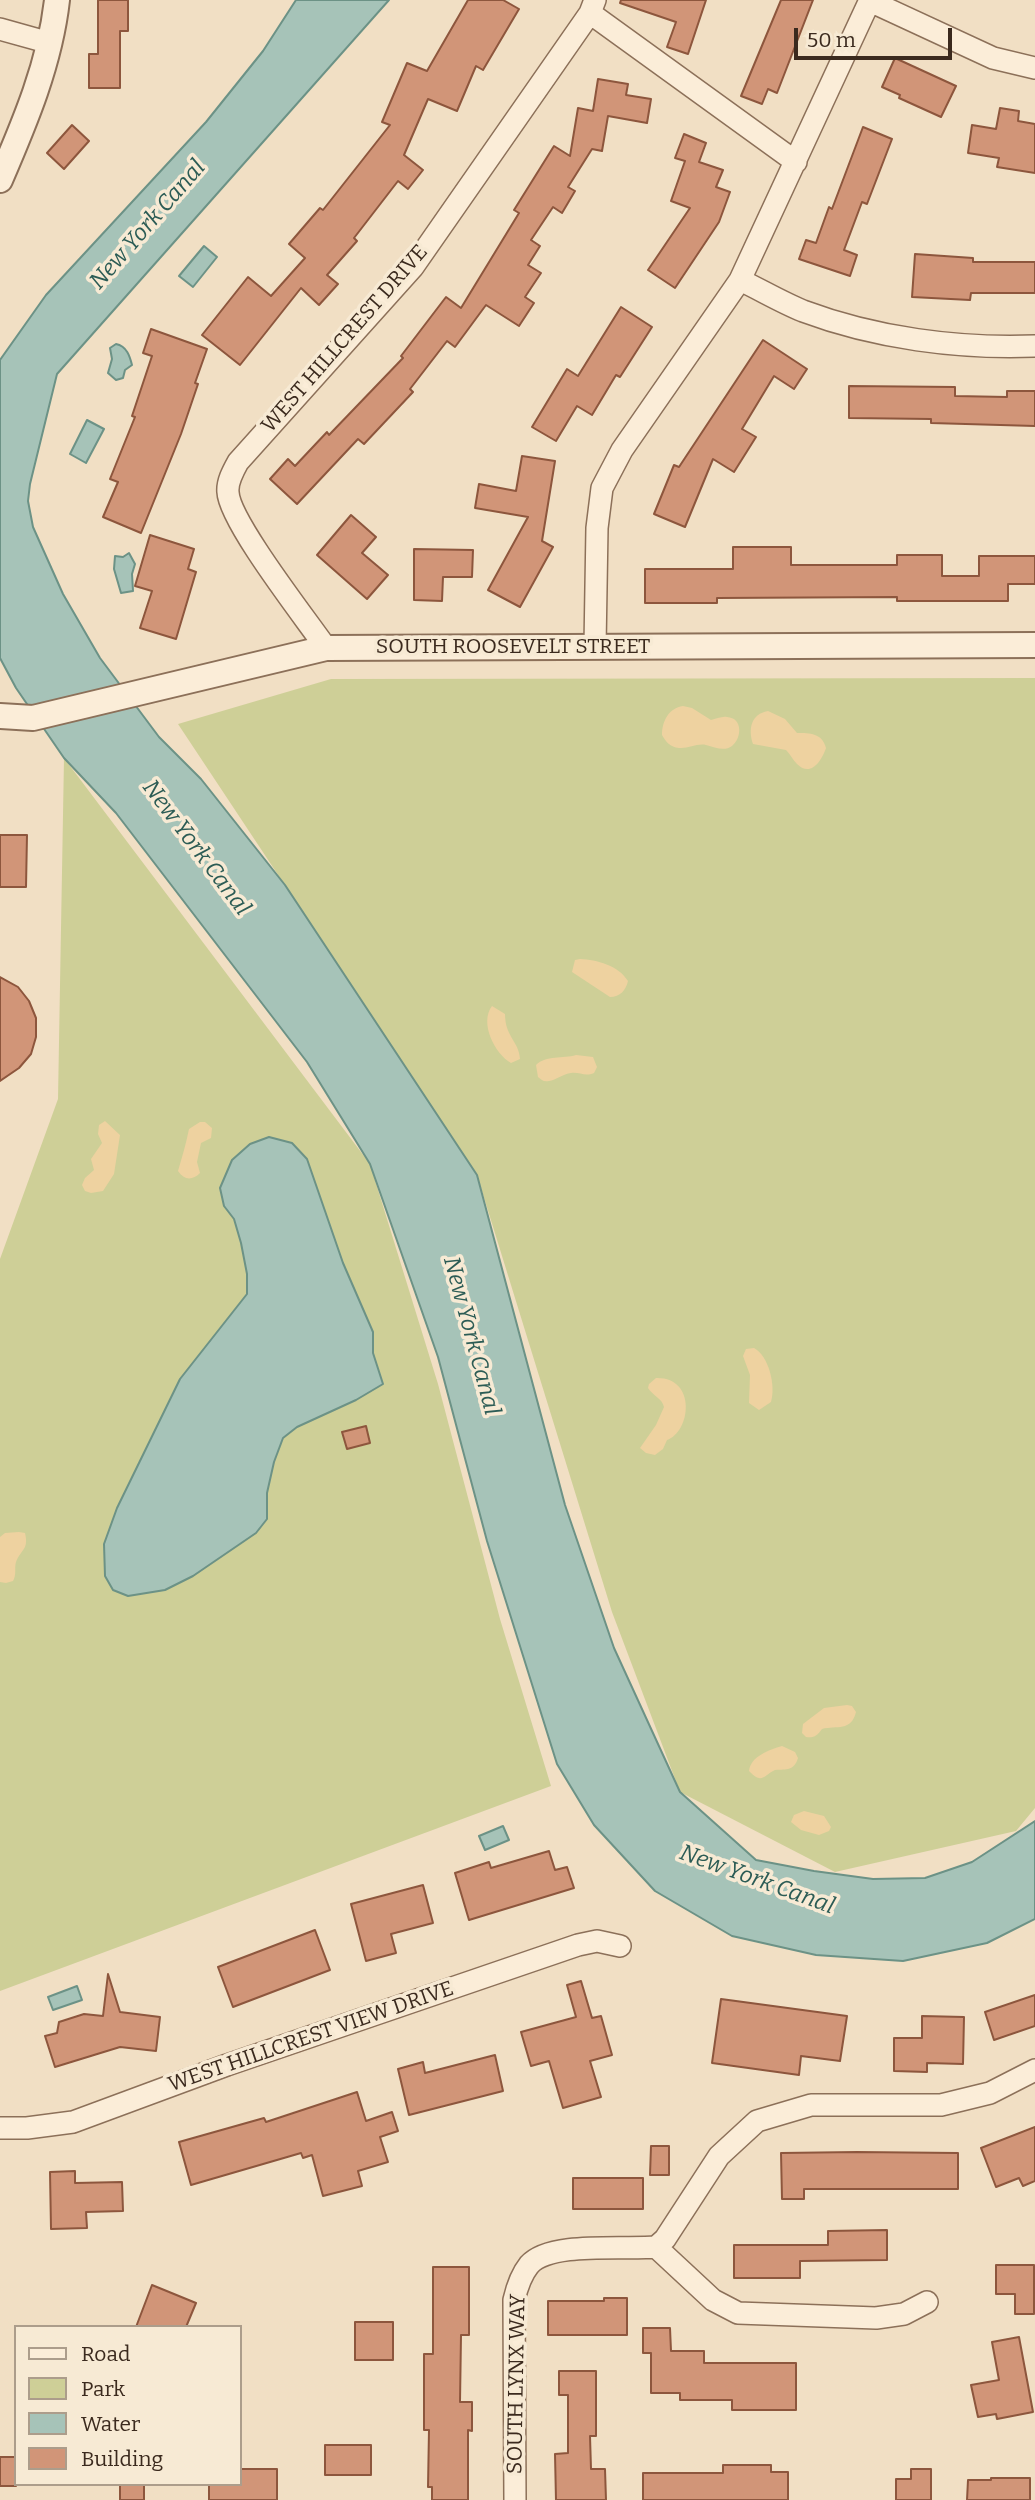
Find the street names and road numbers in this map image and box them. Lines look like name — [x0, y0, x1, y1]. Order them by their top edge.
street label: WEST HILLCREST DRIVE — [257, 240, 433, 438]
street label: SOUTH ROOSEVELT STREET — [376, 634, 650, 660]
street label: WEST HILLCREST VIEW DRIVE — [165, 1976, 457, 2098]
street label: SOUTH LYNX WAY — [503, 2294, 531, 2474]

